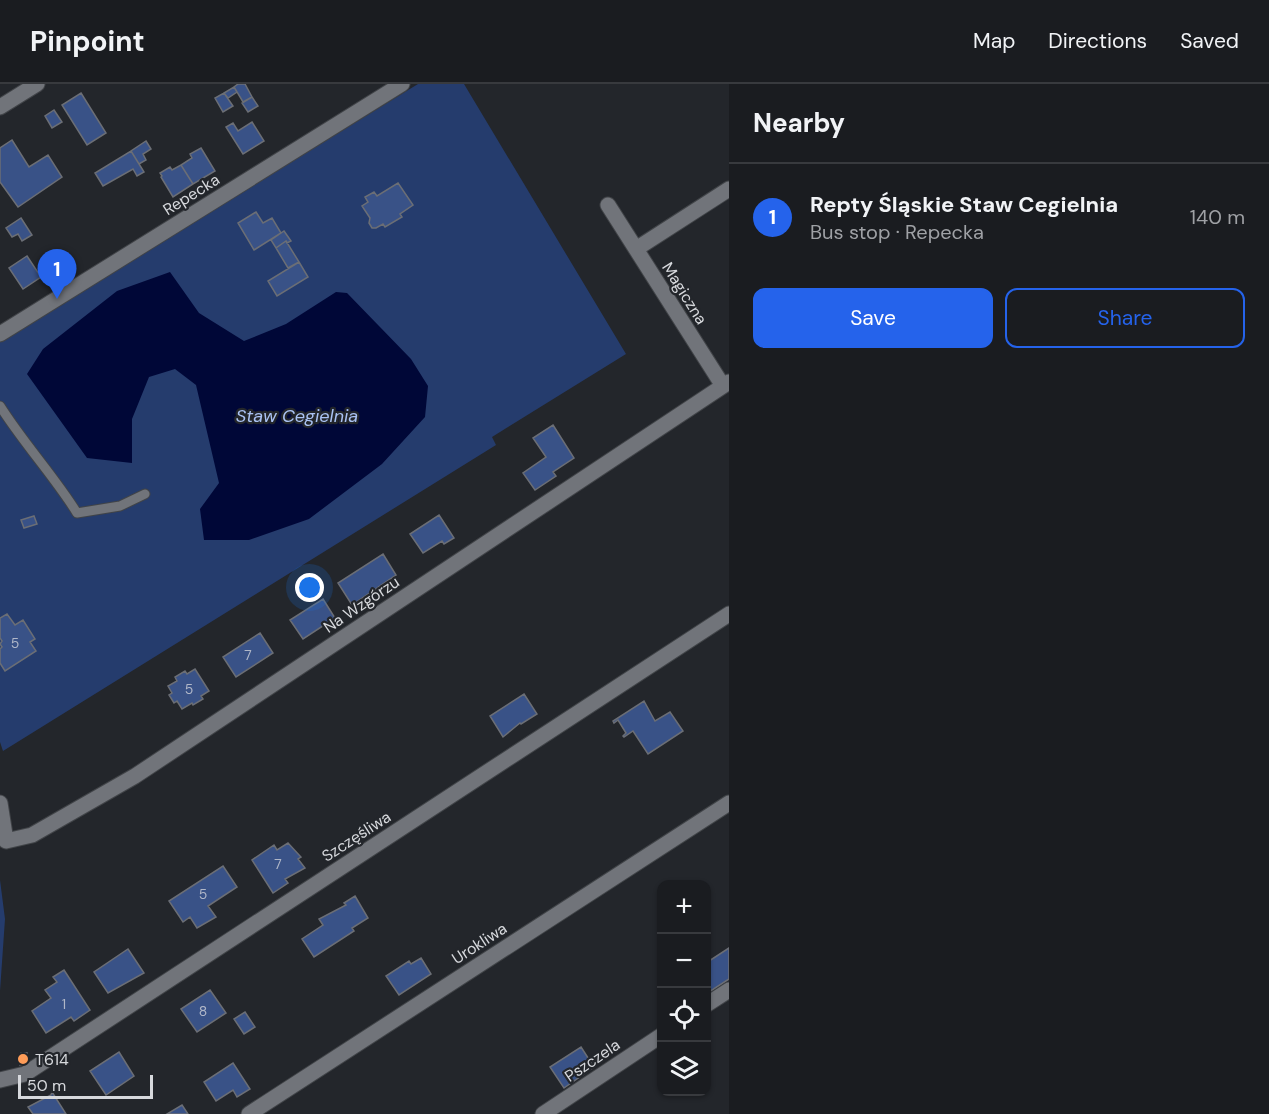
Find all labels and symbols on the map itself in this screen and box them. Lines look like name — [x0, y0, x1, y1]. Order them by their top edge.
street label: Repecka — [159, 169, 224, 220]
pin: 1 — [38, 250, 76, 299]
street label: Magiczna — [657, 258, 712, 328]
water label: Staw Cegielnia — [236, 404, 358, 428]
street label: Na Wzgórzu — [319, 571, 403, 638]
your location — [295, 573, 324, 602]
house number: 5 — [11, 634, 19, 652]
house number: 7 — [244, 646, 252, 664]
house number: 5 — [185, 680, 193, 698]
street label: Szczęśliwa — [318, 806, 395, 867]
house number: 7 — [274, 855, 282, 873]
house number: 5 — [199, 885, 207, 903]
street label: Urokliwa — [448, 918, 511, 969]
house number: 1 — [62, 995, 66, 1013]
house number: 8 — [199, 1002, 207, 1020]
street label: Pszczela — [561, 1034, 624, 1087]
place label: T614 — [35, 1049, 69, 1070]
marker: T614 — [16, 1052, 30, 1066]
scale bar — [18, 1072, 153, 1100]

